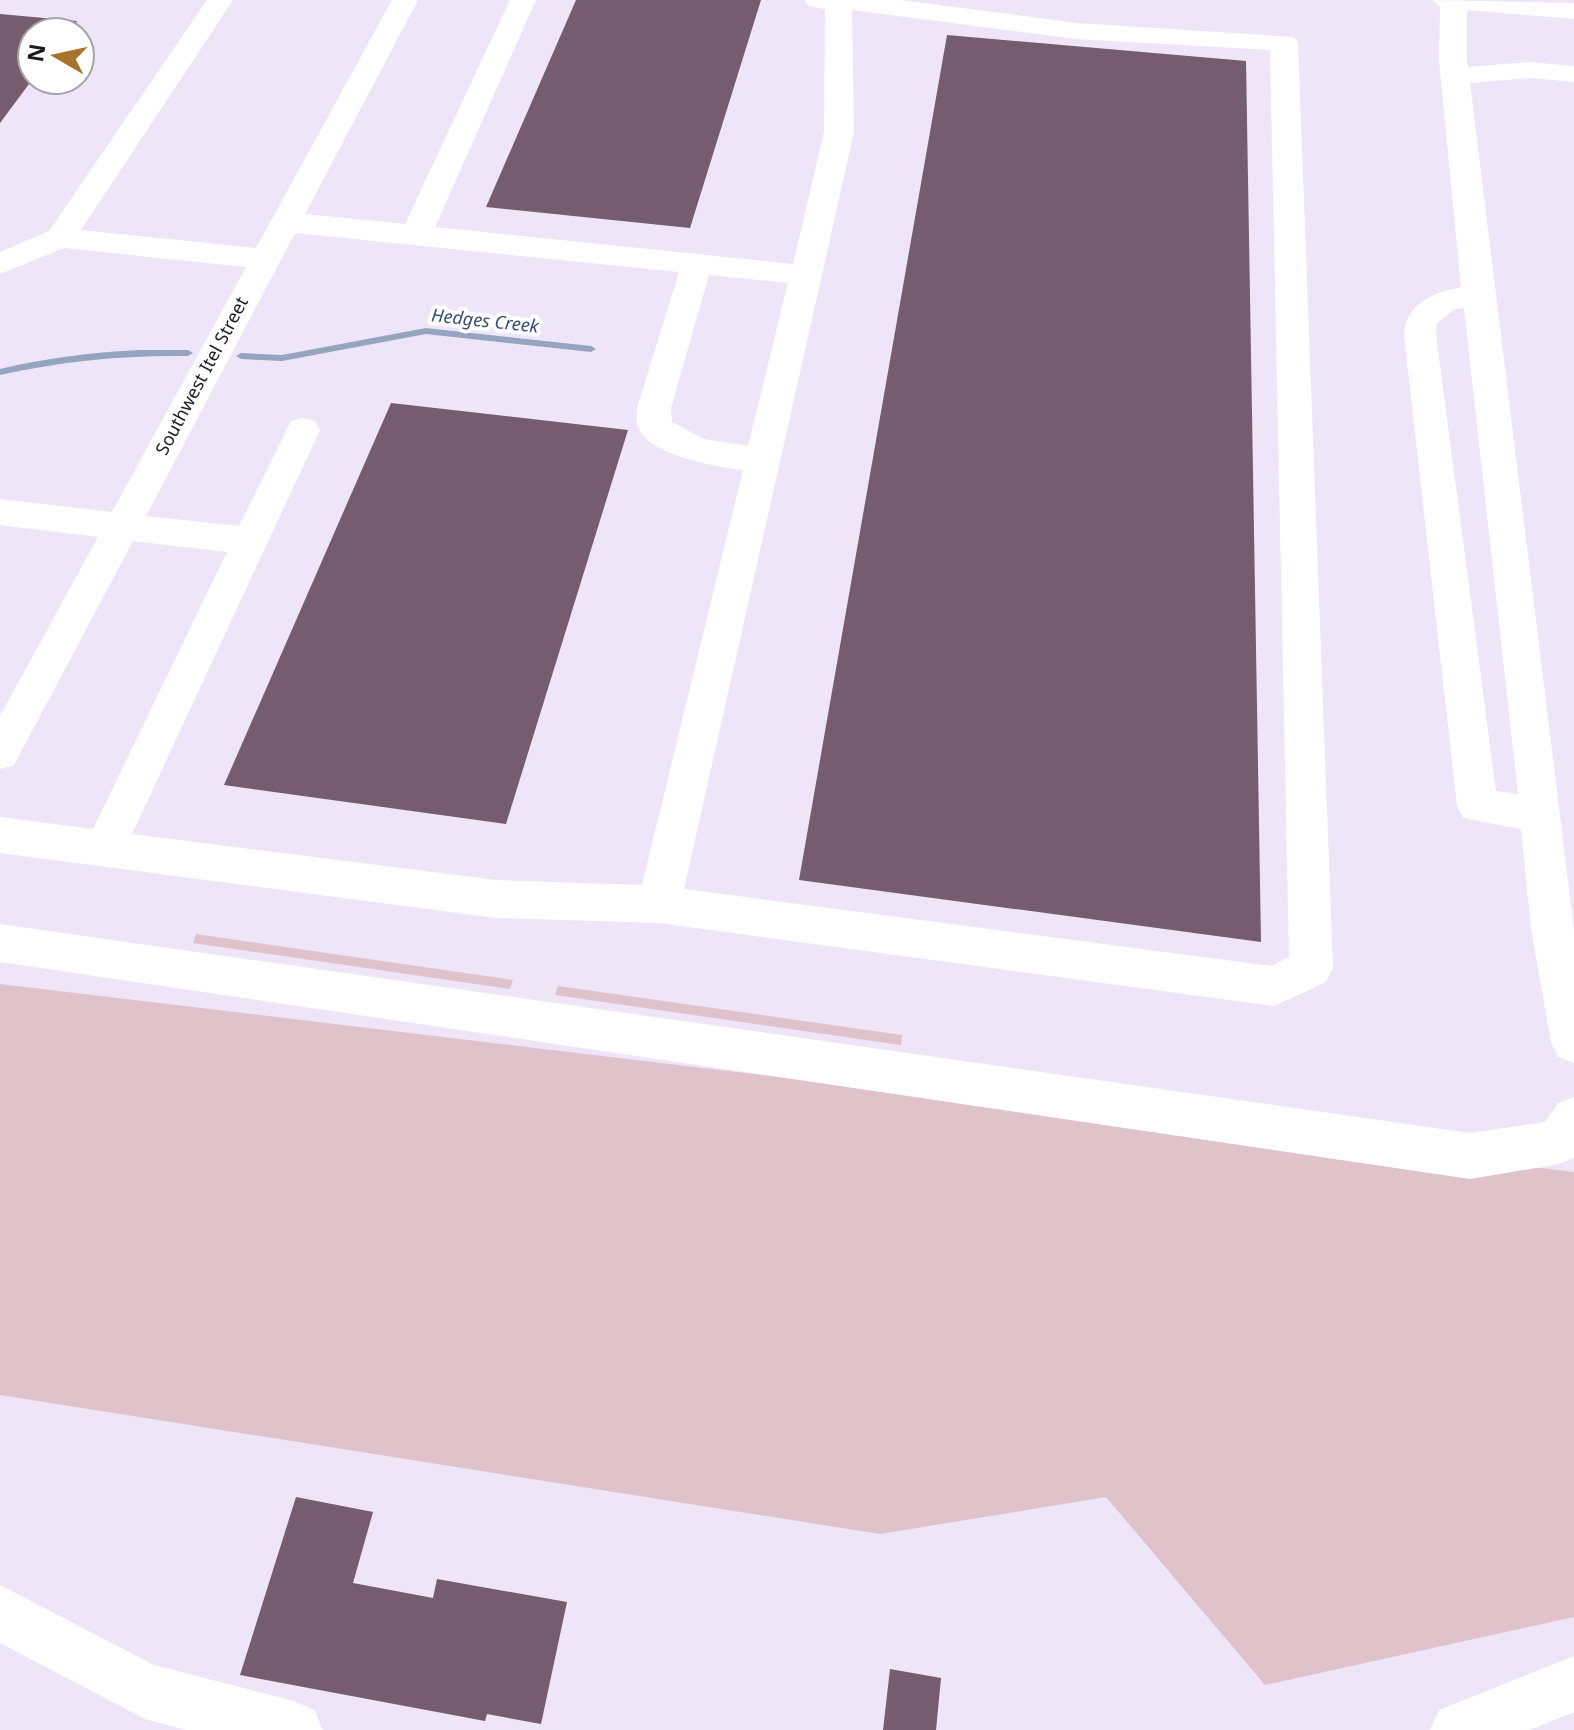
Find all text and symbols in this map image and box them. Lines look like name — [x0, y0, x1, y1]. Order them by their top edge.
north arrow — [16, 16, 96, 96]
text: N — [19, 42, 51, 64]
street label: Southwest Itel Street — [149, 292, 253, 459]
water label: Hedges Creek — [430, 302, 541, 338]

